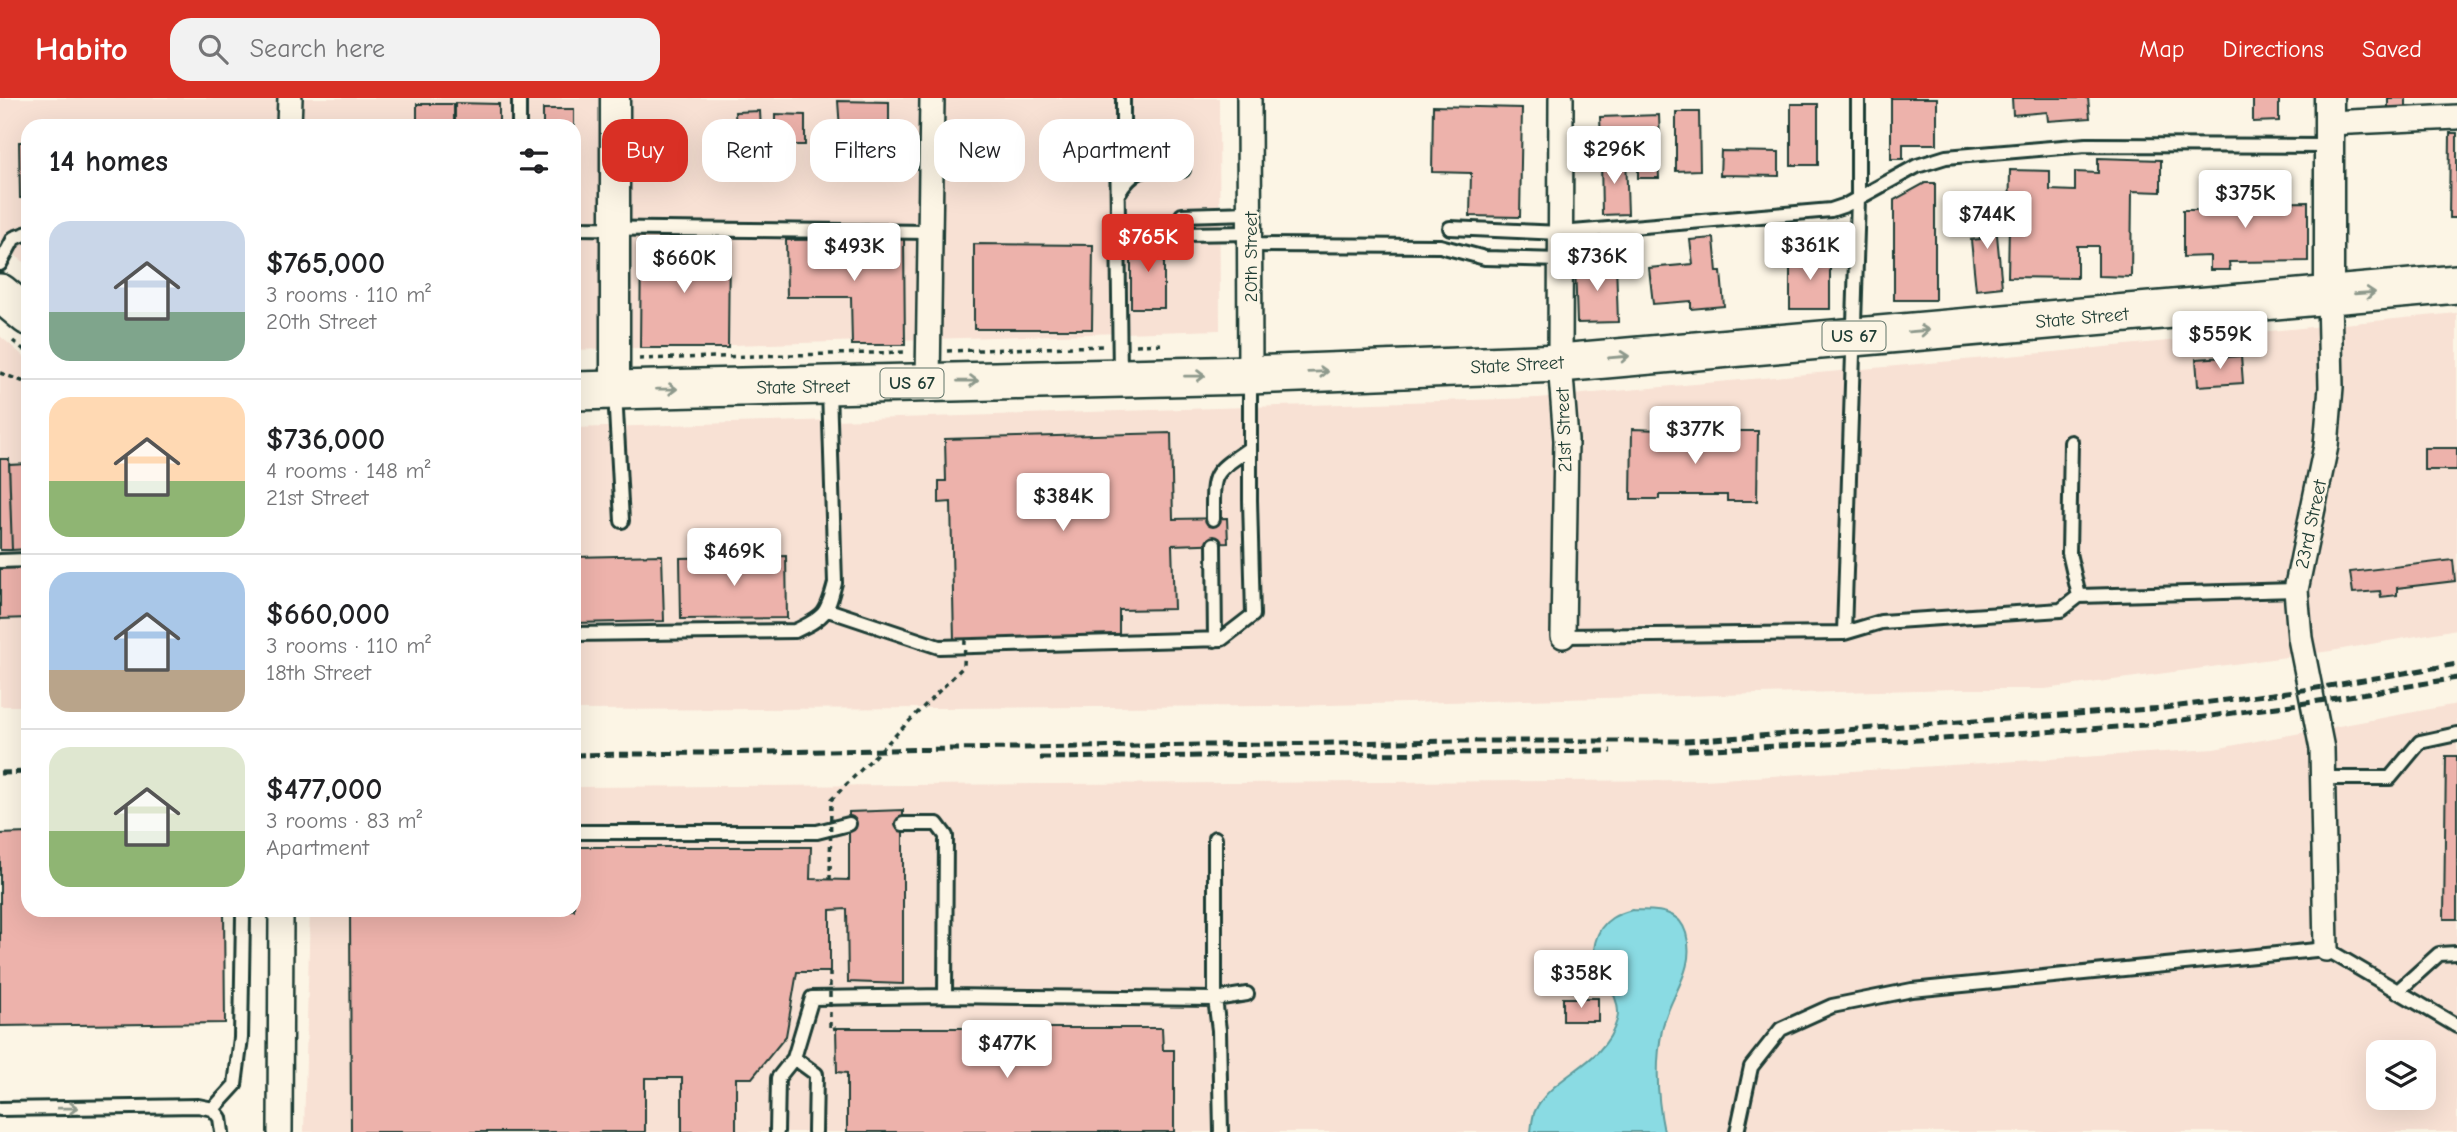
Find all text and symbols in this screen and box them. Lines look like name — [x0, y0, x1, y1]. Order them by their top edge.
search box — [170, 18, 660, 81]
text: Habito — [35, 30, 128, 68]
icon: search — [194, 30, 232, 68]
text: Search here — [250, 34, 385, 64]
text: Map — [2139, 35, 2185, 63]
text: Directions — [2223, 35, 2324, 63]
text: Saved — [2362, 35, 2422, 63]
chip: Buy — [602, 119, 688, 182]
chip: Rent — [702, 119, 796, 182]
chip: Filters — [810, 119, 920, 182]
chip: New — [934, 119, 1025, 182]
chip: Apartment — [1039, 119, 1194, 182]
pin: $296K — [1565, 126, 1663, 186]
text: $296K — [1583, 135, 1645, 162]
icon: filters — [515, 142, 553, 180]
text: 14 homes — [49, 144, 168, 179]
pin: $375K — [2196, 170, 2294, 230]
text: $375K — [2215, 179, 2275, 206]
pin: $744K — [1938, 192, 2036, 251]
text: $744K — [1959, 200, 2015, 227]
street label: 20th Street — [1240, 211, 1262, 303]
pin: $765K — [1099, 214, 1197, 274]
pin: $361K — [1761, 222, 1859, 282]
pin: $493K — [805, 223, 903, 283]
text: $765K — [1118, 223, 1178, 250]
text: $361K — [1780, 231, 1840, 258]
text: $493K — [824, 232, 884, 259]
pin: $736K — [1548, 234, 1646, 293]
pin: $660K — [635, 236, 733, 295]
text: $736K — [1567, 242, 1627, 269]
text: $660K — [652, 244, 716, 271]
text: $765,000 — [266, 246, 385, 281]
icon: home — [105, 249, 189, 333]
text: 3 rooms · 110 m² — [266, 281, 431, 308]
one-way arrow — [2353, 286, 2376, 299]
street label: State Street — [2035, 303, 2130, 333]
text: 20th Street — [266, 308, 376, 335]
pin: $559K — [2171, 312, 2269, 371]
text: $559K — [2188, 320, 2252, 347]
road number: US 67 — [1822, 322, 1885, 350]
one-way arrow — [1907, 324, 1929, 337]
one-way arrow — [1607, 351, 1630, 364]
street label: State Street — [1470, 352, 1565, 378]
one-way arrow — [1306, 366, 1329, 379]
road number: US 67 — [880, 368, 944, 398]
one-way arrow — [1183, 369, 1206, 383]
street label: State Street — [756, 375, 851, 399]
one-way arrow — [956, 375, 979, 388]
one-way arrow — [655, 382, 678, 396]
street label: 21st Street — [1552, 387, 1576, 473]
pin: $377K — [1646, 406, 1744, 466]
text: $377K — [1666, 415, 1724, 442]
text: $736,000 — [266, 422, 385, 457]
icon: home — [105, 425, 189, 509]
text: 4 rooms · 148 m² — [266, 457, 430, 484]
pin: $384K — [1014, 474, 1112, 533]
street label: 23rd Street — [2291, 477, 2331, 571]
text: $384K — [1033, 482, 1093, 509]
text: 21st Street — [266, 484, 369, 511]
pin: $469K — [685, 528, 783, 588]
text: $469K — [703, 537, 765, 564]
text: $660,000 — [266, 597, 390, 632]
icon: home — [105, 600, 189, 684]
text: 3 rooms · 110 m² — [266, 632, 431, 659]
text: 18th Street — [266, 659, 371, 686]
text: $477,000 — [266, 772, 382, 807]
icon: home — [105, 775, 189, 859]
text: 3 rooms · 83 m² — [266, 807, 422, 834]
text: Apartment — [266, 834, 369, 861]
pin: $358K — [1532, 950, 1630, 1010]
text: $358K — [1550, 959, 1612, 986]
pin: $477K — [958, 1020, 1056, 1080]
text: $477K — [978, 1029, 1036, 1056]
map controls — [2366, 1040, 2436, 1110]
button: layers — [2366, 1040, 2436, 1110]
one-way arrow — [56, 1101, 79, 1115]

